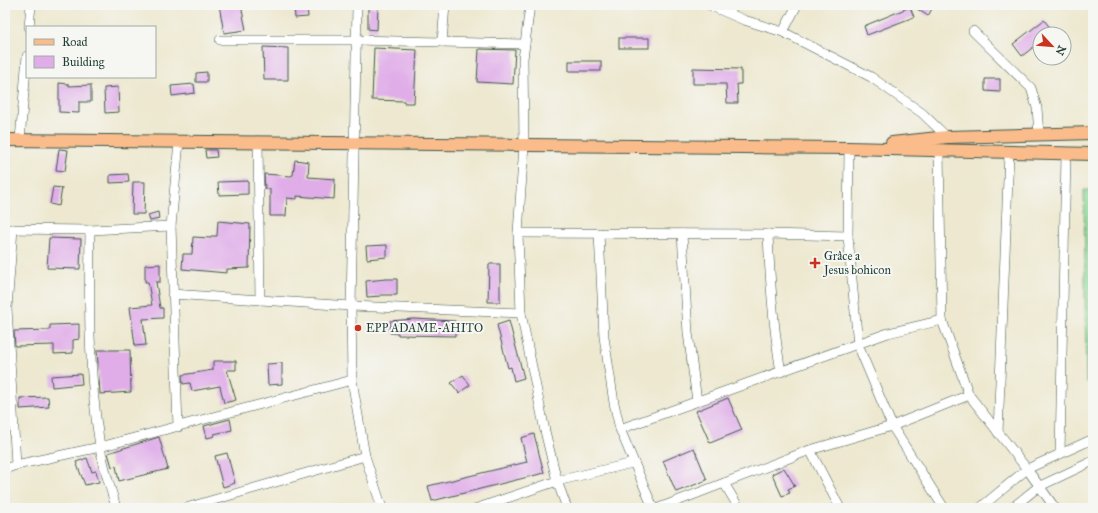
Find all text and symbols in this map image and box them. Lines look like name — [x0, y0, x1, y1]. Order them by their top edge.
legend — [26, 26, 156, 78]
north arrow — [1032, 26, 1072, 66]
text: Road — [62, 35, 88, 49]
text: N — [1052, 43, 1068, 58]
text: Building — [62, 55, 105, 70]
place label: Grâce a Jesus bohicon — [822, 249, 891, 278]
marker: Grâce a Jesus bohicon — [809, 257, 821, 269]
place label: EPP ADAME-AHITO — [366, 321, 483, 335]
marker: EPP ADAME-AHITO — [353, 323, 363, 333]

